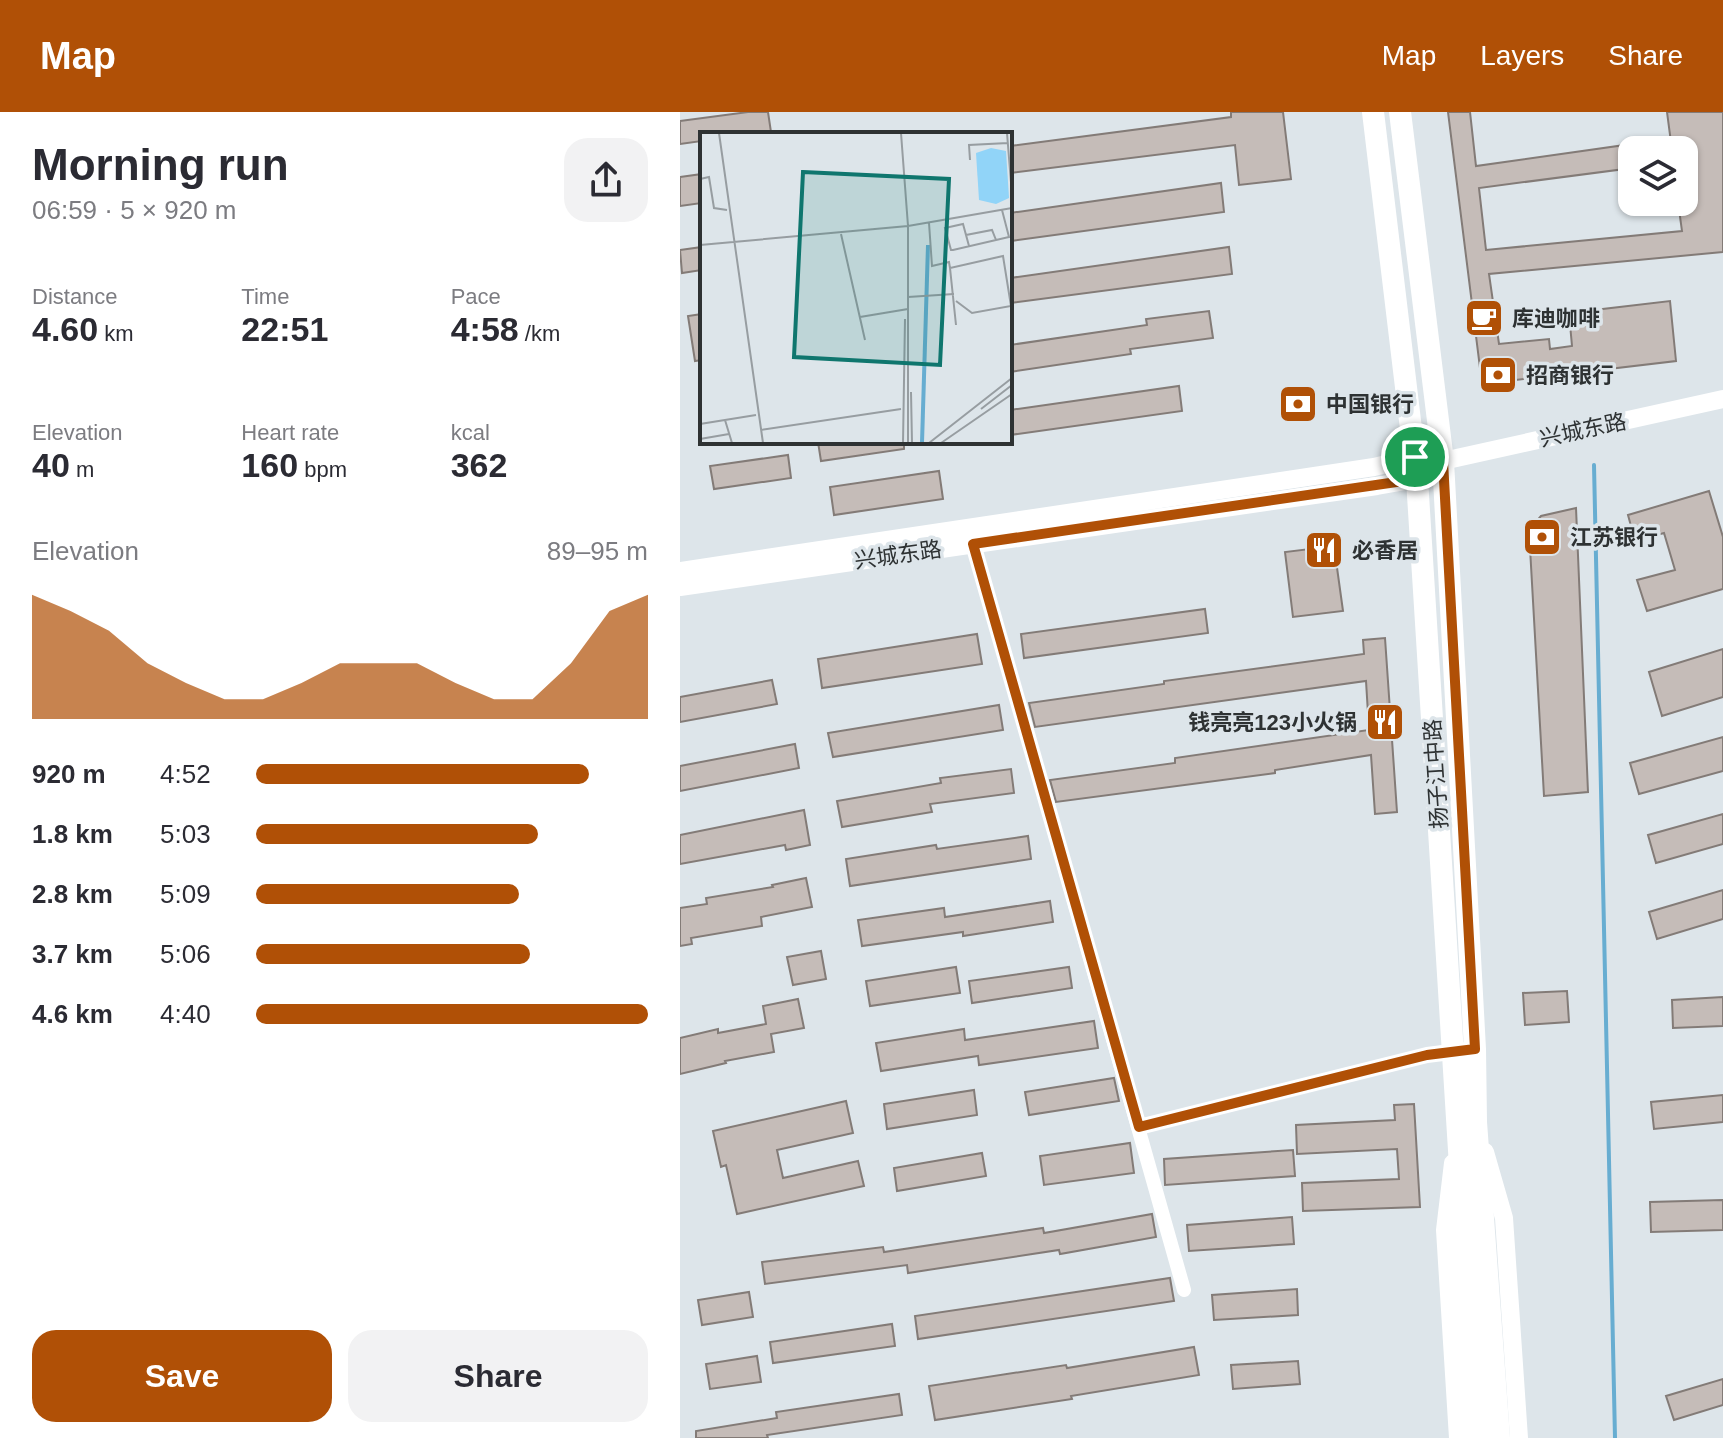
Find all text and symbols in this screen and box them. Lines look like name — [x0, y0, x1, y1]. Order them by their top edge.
text: Map — [40, 35, 116, 77]
text: Map — [1382, 40, 1436, 71]
text: Layers — [1480, 40, 1564, 71]
text: Share — [1608, 40, 1683, 71]
inset map — [700, 132, 1012, 444]
map controls — [1618, 136, 1698, 216]
button: layers — [1618, 136, 1698, 216]
button: share — [564, 138, 648, 222]
text: Morning run — [32, 140, 289, 189]
text: 06:59 · 5 × 920 m — [32, 195, 237, 225]
text: Distance — [32, 284, 118, 309]
text: Time — [241, 284, 289, 309]
text: Pace — [451, 284, 501, 309]
cafe icon: 库迪咖啡 — [1463, 297, 1505, 339]
place label: 库迪咖啡 — [1512, 306, 1600, 331]
text: 4.60 — [32, 310, 98, 348]
text: 22:51 — [241, 310, 328, 348]
text: 4:58 — [451, 310, 519, 348]
text: km — [98, 321, 134, 346]
text: /km — [519, 321, 560, 346]
bank icon: 招商银行 — [1477, 354, 1519, 396]
place label: 招商银行 — [1526, 363, 1614, 388]
bank icon: 中国银行 — [1277, 383, 1319, 425]
place label: 中国银行 — [1326, 392, 1414, 417]
street label: 兴城东路 — [1537, 409, 1629, 451]
text: Elevation — [32, 420, 123, 445]
text: Heart rate — [241, 420, 339, 445]
text: kcal — [451, 420, 490, 445]
pin — [1381, 423, 1449, 491]
icon: arrive — [1393, 435, 1437, 479]
text: 40 — [32, 446, 70, 484]
text: 160 — [241, 446, 298, 484]
text: 362 — [451, 446, 507, 484]
text: m — [70, 457, 94, 482]
text: bpm — [298, 457, 347, 482]
bank icon: 江苏银行 — [1521, 516, 1563, 558]
place label: 江苏银行 — [1570, 525, 1658, 550]
restaurant icon: 必香居 — [1303, 529, 1345, 571]
text: Elevation — [32, 536, 139, 566]
text: 89–95 m — [547, 536, 648, 566]
street label: 兴城东路 — [853, 536, 943, 574]
place label: 必香居 — [1352, 538, 1418, 563]
restaurant icon: 钱亮亮123小火锅 — [1364, 701, 1406, 743]
place label: 钱亮亮123小火锅 — [1188, 710, 1357, 735]
street label: 扬子江中路 — [1420, 718, 1452, 830]
text: 920 m — [32, 759, 106, 789]
text: 4:52 — [160, 759, 211, 789]
text: 1.8 km — [32, 819, 113, 849]
text: 5:03 — [160, 819, 211, 849]
text: 2.8 km — [32, 879, 113, 909]
text: 5:09 — [160, 879, 211, 909]
text: 3.7 km — [32, 939, 113, 969]
text: 5:06 — [160, 939, 211, 969]
text: 4.6 km — [32, 999, 113, 1029]
text: 4:40 — [160, 999, 211, 1029]
button: Save — [32, 1330, 332, 1422]
button: Share — [348, 1330, 648, 1422]

